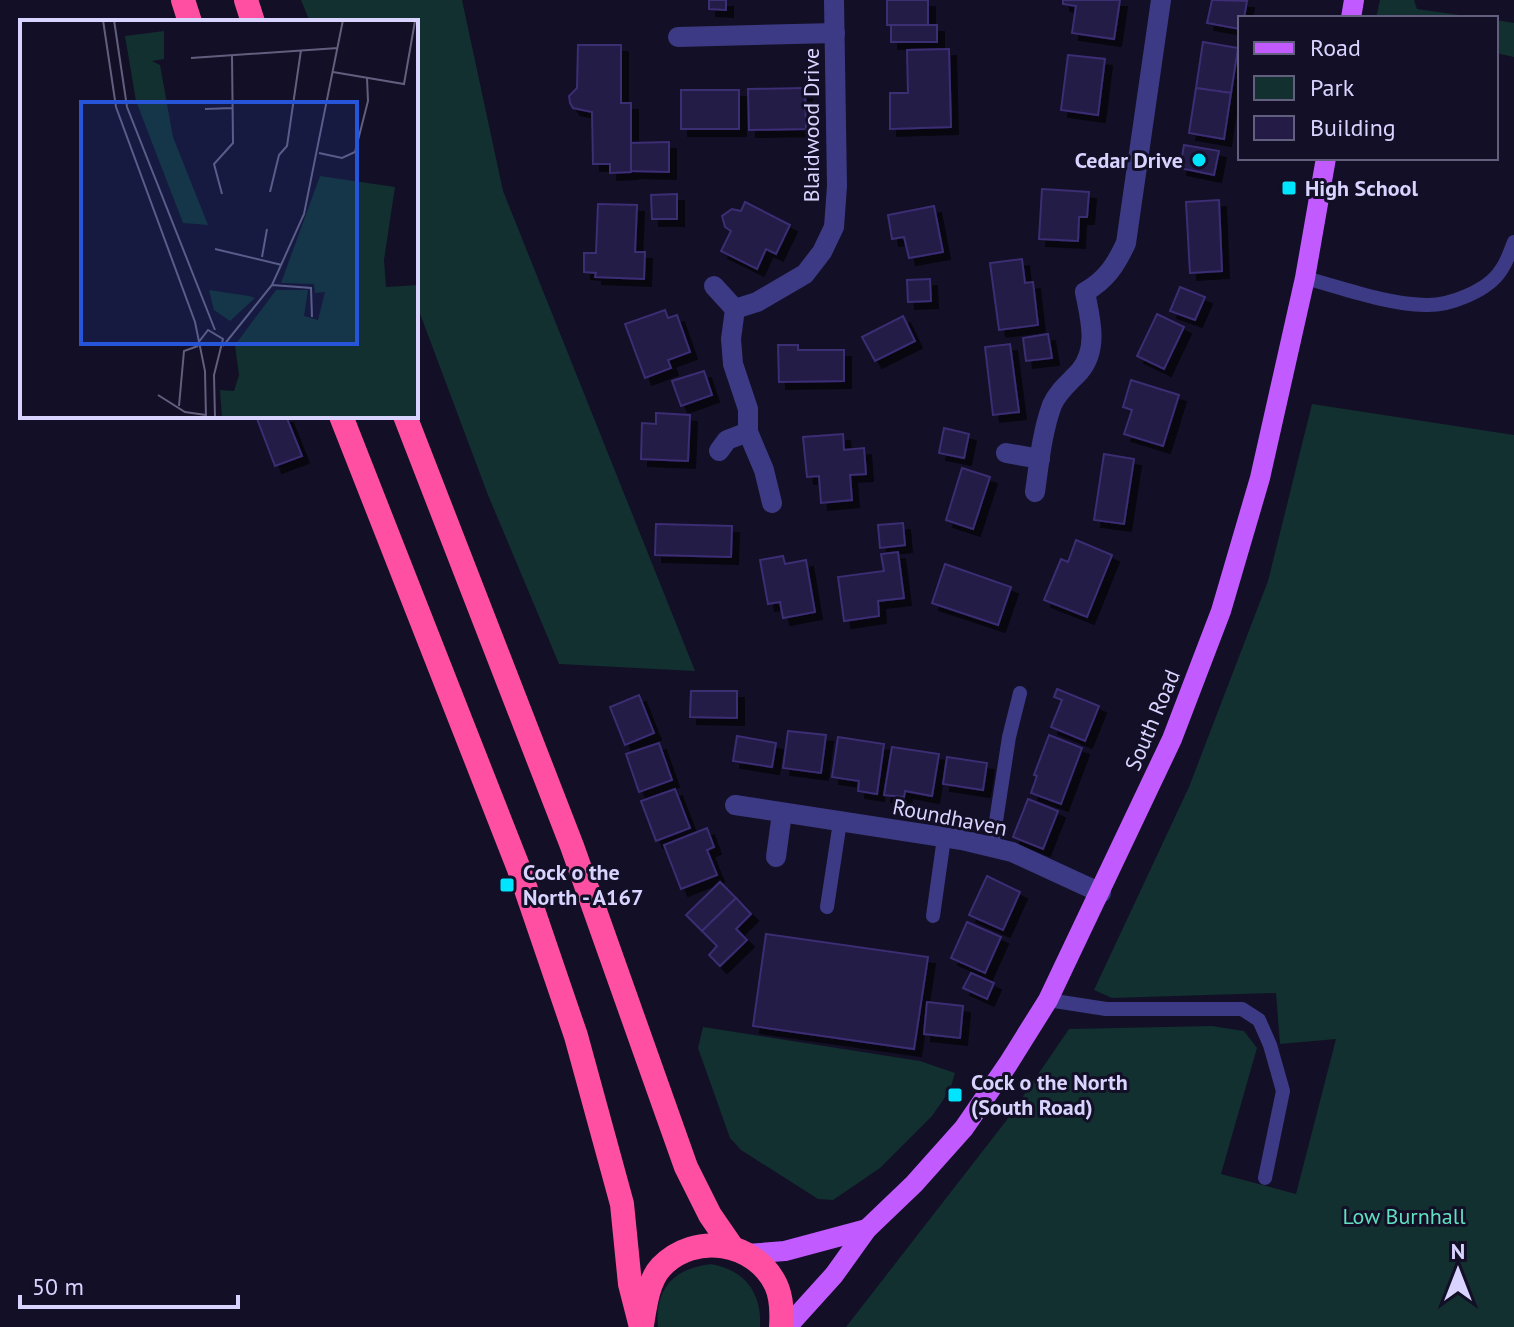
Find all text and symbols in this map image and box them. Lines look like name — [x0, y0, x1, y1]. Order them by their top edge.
legend — [1238, 16, 1498, 160]
inset map — [20, 20, 418, 418]
text: Road — [1310, 32, 1361, 63]
street label: Blaidwood Drive — [797, 48, 825, 202]
text: Park — [1310, 72, 1355, 103]
text: Building — [1310, 112, 1396, 143]
place label: Cedar Drive — [1075, 146, 1183, 174]
marker: Cedar Drive — [1190, 151, 1208, 169]
place label: High School — [1305, 174, 1418, 202]
marker: High School — [1280, 179, 1298, 197]
street label: South Road — [1118, 665, 1186, 775]
street label: Roundhaven — [890, 792, 1010, 842]
place label: Cock o the North - A167 — [523, 858, 644, 911]
marker: Cock o the North - A167 — [498, 876, 516, 894]
place label: Cock o the North (South Road) — [971, 1068, 1128, 1121]
marker: Cock o the North (South Road) — [946, 1086, 964, 1104]
park label: Low Burnhall — [1342, 1202, 1466, 1230]
north arrow — [1418, 1231, 1498, 1311]
text: N — [1451, 1237, 1465, 1265]
scale bar — [20, 1259, 238, 1309]
text: 50 m — [32, 1271, 84, 1302]

